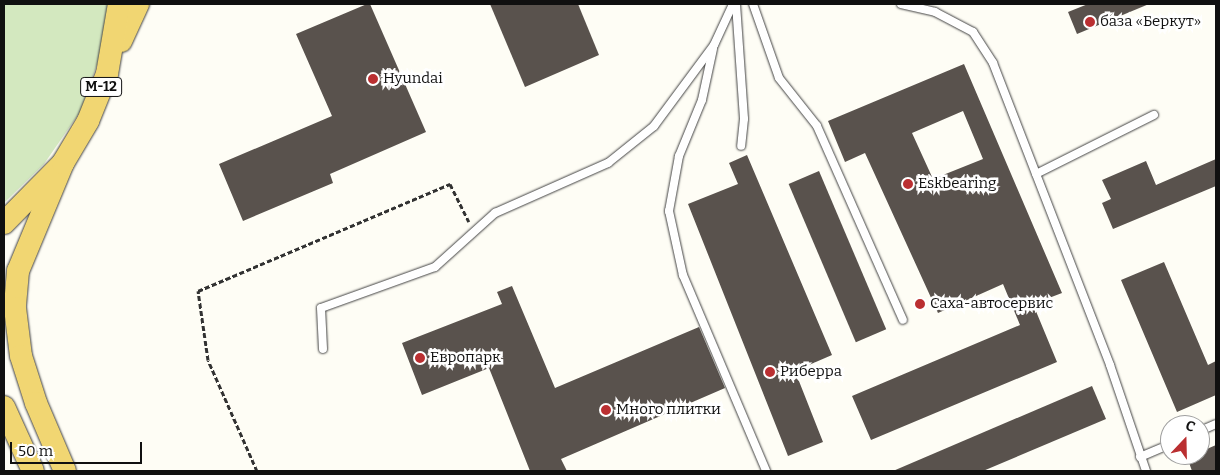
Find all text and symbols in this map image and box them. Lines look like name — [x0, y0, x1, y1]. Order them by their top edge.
place label: база «Беркут» — [1100, 13, 1201, 31]
marker: база «Беркут» — [1084, 16, 1096, 28]
place label: Hyundai — [383, 70, 443, 88]
marker: Hyundai — [367, 73, 379, 85]
road number: М-12 — [80, 75, 122, 98]
place label: Eskbearing — [918, 175, 996, 193]
marker: Eskbearing — [902, 178, 914, 190]
place label: Саха-автосервис — [930, 295, 1053, 313]
marker: Саха-автосервис — [914, 298, 926, 310]
place label: Европарк — [430, 349, 501, 367]
marker: Европарк — [414, 352, 426, 364]
place label: Риберра — [780, 363, 842, 381]
marker: Риберра — [764, 366, 776, 378]
place label: Много плитки — [616, 401, 721, 419]
marker: Много плитки — [600, 404, 612, 416]
north arrow — [1160, 415, 1210, 465]
text: С — [1183, 417, 1197, 436]
scale bar — [12, 432, 145, 464]
text: 50 m — [18, 442, 53, 460]

